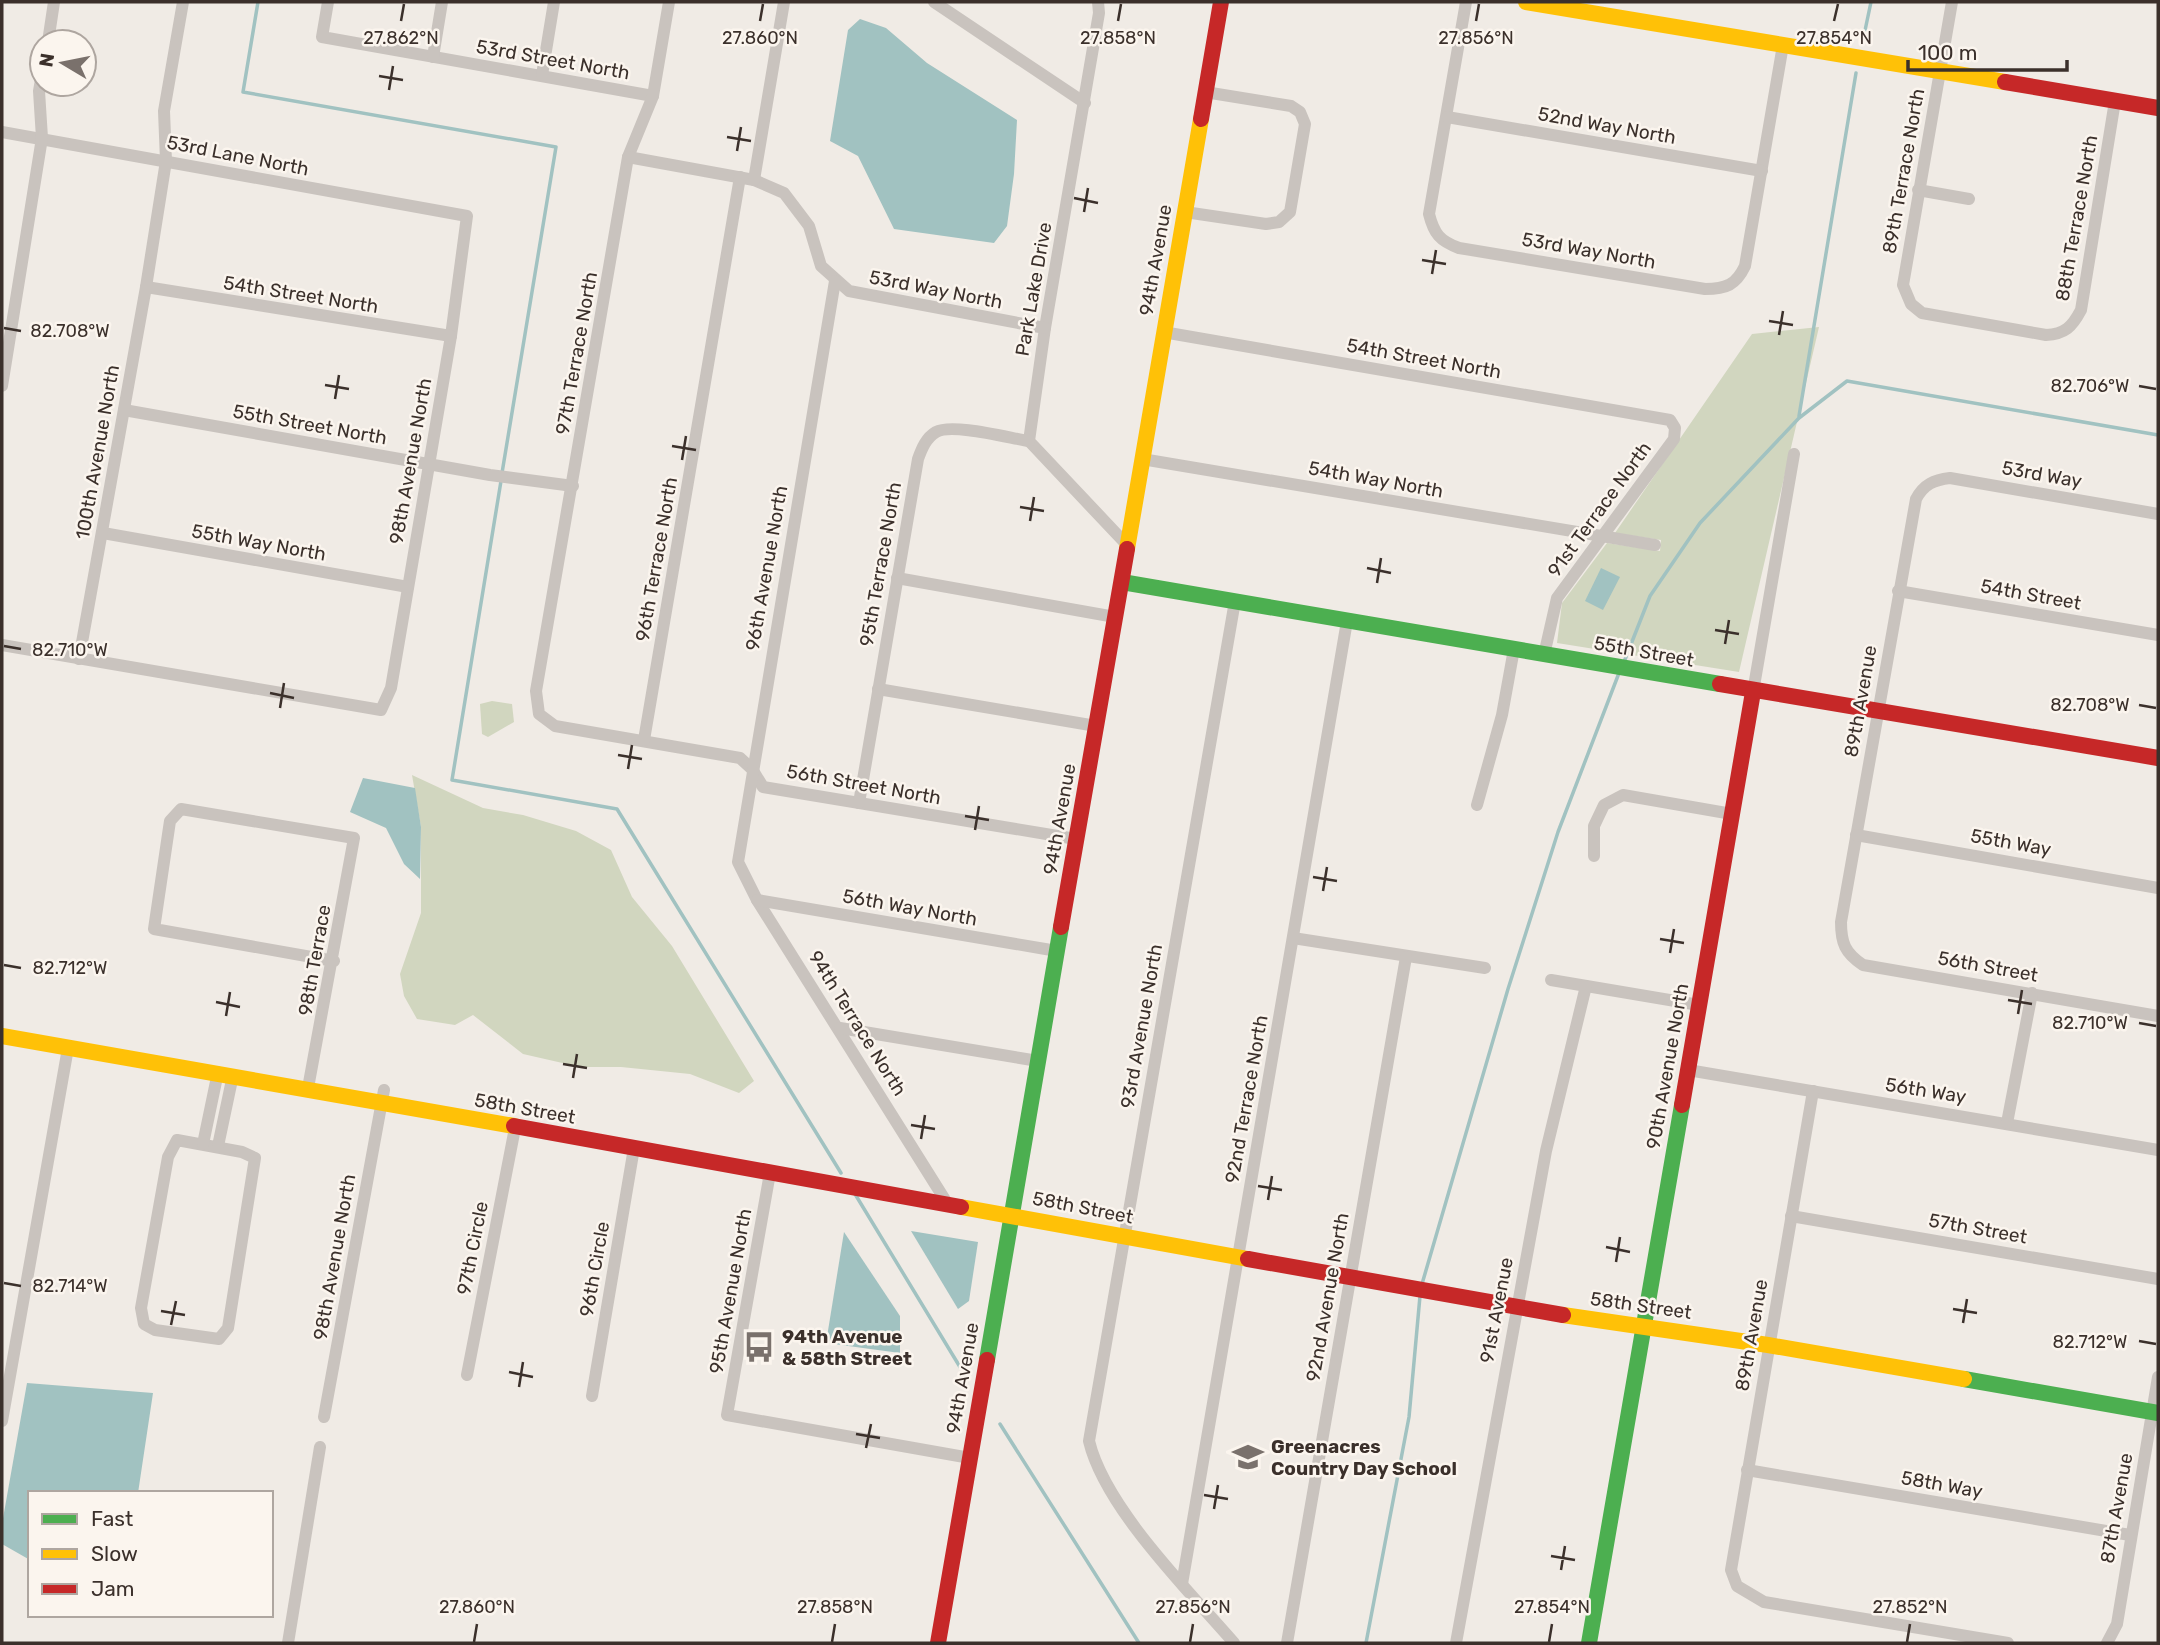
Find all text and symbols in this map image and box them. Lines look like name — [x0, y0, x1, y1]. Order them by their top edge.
text: 27.862°N — [363, 27, 439, 49]
text: 27.860°N — [722, 27, 798, 49]
text: 27.858°N — [1080, 27, 1156, 49]
text: 27.856°N — [1438, 27, 1514, 49]
text: 27.854°N — [1796, 27, 1872, 49]
north arrow — [28, 28, 98, 98]
scale bar — [1908, 28, 2067, 72]
street label: 53rd Street North — [474, 35, 632, 84]
text: 100 m — [1918, 40, 1977, 65]
text: N — [34, 51, 59, 69]
street label: 89th Terrace North — [1878, 87, 1929, 255]
street label: 52nd Way North — [1536, 102, 1678, 149]
street label: 53rd Lane North — [165, 130, 311, 181]
street label: 88th Terrace North — [2051, 133, 2102, 303]
street label: 94th Avenue — [1134, 203, 1177, 317]
street label: Park Lake Drive — [1010, 220, 1057, 358]
street label: 53rd Way North — [1520, 227, 1658, 274]
street label: 53rd Way North — [867, 265, 1005, 314]
street label: 97th Terrace North — [551, 270, 602, 436]
street label: 54th Street North — [222, 271, 380, 318]
text: 82.708°W — [30, 320, 110, 342]
street label: 54th Street North — [1345, 334, 1503, 383]
street label: 100th Avenue North — [71, 363, 124, 541]
text: 82.706°W — [2051, 375, 2129, 397]
street label: 98th Avenue North — [385, 376, 436, 546]
street label: 55th Street North — [231, 400, 389, 449]
street label: 91st Terrace North — [1543, 437, 1656, 581]
street label: 54th Way North — [1307, 456, 1445, 503]
street label: 53rd Way — [2000, 456, 2084, 493]
street label: 96th Terrace North — [631, 475, 682, 643]
street label: 95th Terrace North — [855, 480, 906, 648]
street label: 96th Avenue North — [741, 484, 792, 652]
street label: 55th Way North — [190, 519, 328, 566]
street label: 54th Street — [1979, 574, 2084, 615]
street label: 55th Street — [1592, 631, 1696, 672]
text: 82.710°W — [32, 639, 108, 661]
street label: 89th Avenue — [1839, 643, 1882, 759]
text: 82.708°W — [2050, 694, 2130, 716]
street label: 56th Street North — [785, 760, 943, 809]
street label: 94th Avenue — [1038, 762, 1081, 876]
street label: 55th Way — [1969, 824, 2053, 861]
street label: 56th Way North — [841, 884, 979, 931]
street label: 98th Terrace — [293, 903, 336, 1017]
street label: 93rd Avenue North — [1116, 942, 1167, 1110]
street label: 94th Terrace North — [804, 946, 911, 1100]
street label: 56th Street — [1936, 946, 2040, 987]
text: 82.712°W — [33, 957, 107, 979]
street label: 90th Avenue North — [1642, 981, 1693, 1151]
text: 82.710°W — [2052, 1012, 2128, 1034]
street label: 92nd Terrace North — [1220, 1013, 1273, 1185]
street label: 56th Way — [1884, 1073, 1968, 1108]
street label: 58th Street — [473, 1088, 578, 1129]
street label: 98th Avenue North — [309, 1172, 360, 1342]
street label: 58th Street — [1031, 1186, 1136, 1229]
street label: 97th Circle — [452, 1199, 493, 1297]
street label: 95th Avenue North — [705, 1207, 756, 1375]
street label: 57th Street — [1927, 1209, 2030, 1249]
street label: 92nd Avenue North — [1301, 1211, 1354, 1383]
street label: 96th Circle — [575, 1220, 614, 1318]
street label: 91st Avenue — [1475, 1255, 1518, 1365]
text: 82.714°W — [32, 1275, 108, 1297]
street label: 89th Avenue — [1730, 1277, 1773, 1393]
street label: 58th Street — [1589, 1287, 1694, 1324]
street label: 94th Avenue — [941, 1321, 984, 1435]
place label: 94th Avenue & 58th Street — [782, 1325, 912, 1370]
bus stop icon: 94th Avenue & 58th Street — [742, 1330, 776, 1364]
text: 82.712°W — [2053, 1331, 2127, 1353]
place label: Greenacres Country Day School — [1271, 1435, 1457, 1480]
school or university icon: Greenacres Country Day School — [1231, 1440, 1265, 1474]
street label: 87th Avenue — [2095, 1451, 2138, 1565]
street label: 58th Way — [1899, 1466, 1984, 1503]
legend — [28, 1491, 273, 1617]
text: Fast — [91, 1506, 133, 1531]
text: Slow — [91, 1541, 138, 1566]
text: Jam — [91, 1576, 135, 1601]
text: 27.860°N — [439, 1596, 515, 1618]
text: 27.858°N — [797, 1596, 873, 1618]
text: 27.856°N — [1155, 1596, 1231, 1618]
text: 27.854°N — [1514, 1596, 1590, 1618]
text: 27.852°N — [1872, 1596, 1948, 1618]

